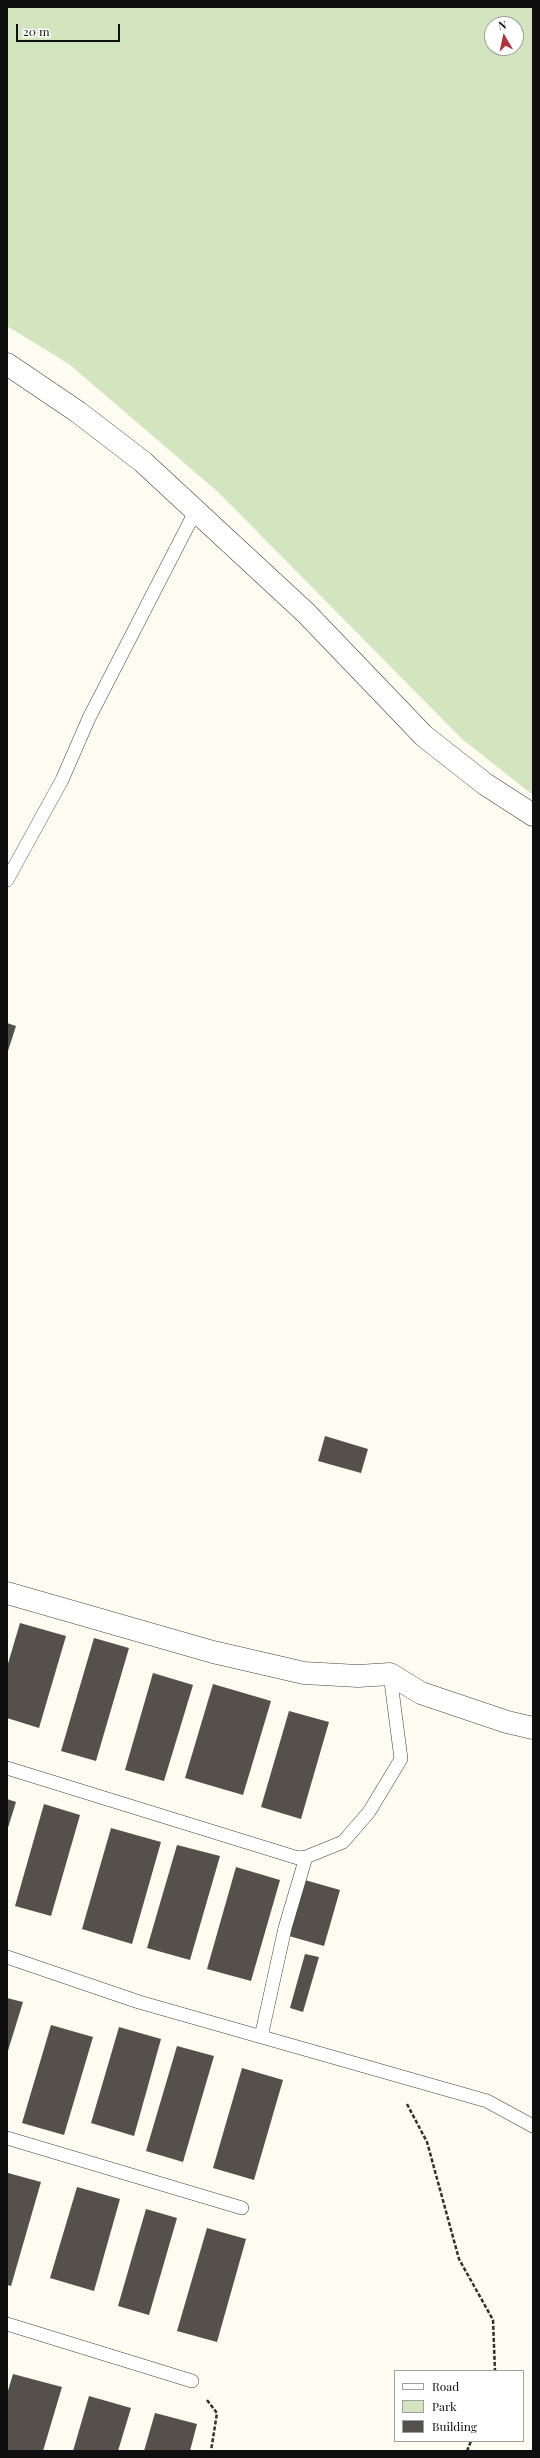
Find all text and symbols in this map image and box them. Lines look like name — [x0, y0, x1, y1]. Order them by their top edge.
scale bar — [18, 16, 122, 42]
north arrow — [484, 16, 524, 56]
text: N — [497, 17, 507, 33]
text: 20 m — [23, 23, 50, 39]
legend — [394, 2370, 524, 2442]
text: Road — [432, 2378, 459, 2394]
text: Park — [432, 2398, 457, 2414]
text: Building — [432, 2418, 477, 2434]

